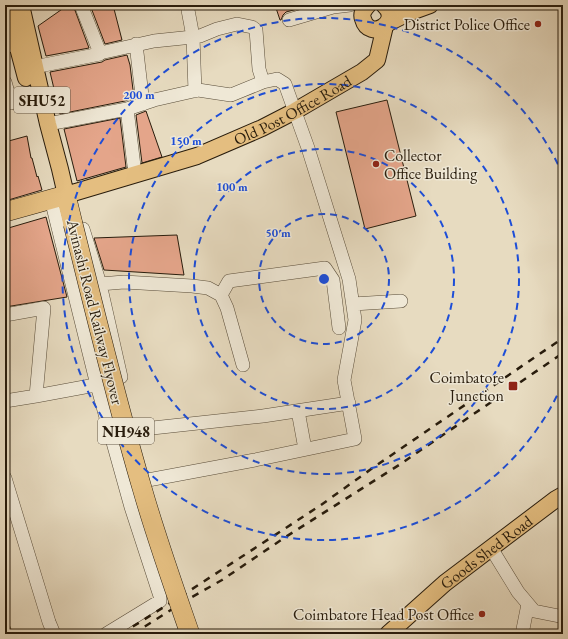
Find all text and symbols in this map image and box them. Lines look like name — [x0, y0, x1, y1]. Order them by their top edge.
place label: District Police Office — [404, 14, 530, 35]
marker: District Police Office — [533, 19, 543, 29]
street label: Old Post Office Road — [230, 70, 356, 150]
road number: SHU52 — [14, 87, 70, 113]
text: 200 m — [123, 87, 155, 103]
text: 150 m — [170, 133, 202, 149]
place label: Collector Office Building — [384, 145, 478, 184]
marker: Collector Office Building — [371, 159, 381, 169]
text: 100 m — [216, 179, 248, 195]
street label: Avinashi Road Railway Flyover — [62, 216, 128, 407]
text: 50 m — [265, 225, 291, 241]
centre of rings — [317, 272, 331, 286]
place label: Coimbatore Junction — [430, 367, 505, 406]
marker: Coimbatore Junction — [507, 380, 519, 392]
road number: NH948 — [98, 418, 154, 444]
street label: Goods Shed Road — [436, 510, 537, 594]
place label: Coimbatore Head Post Office — [293, 604, 474, 625]
marker: Coimbatore Head Post Office — [477, 609, 487, 619]

